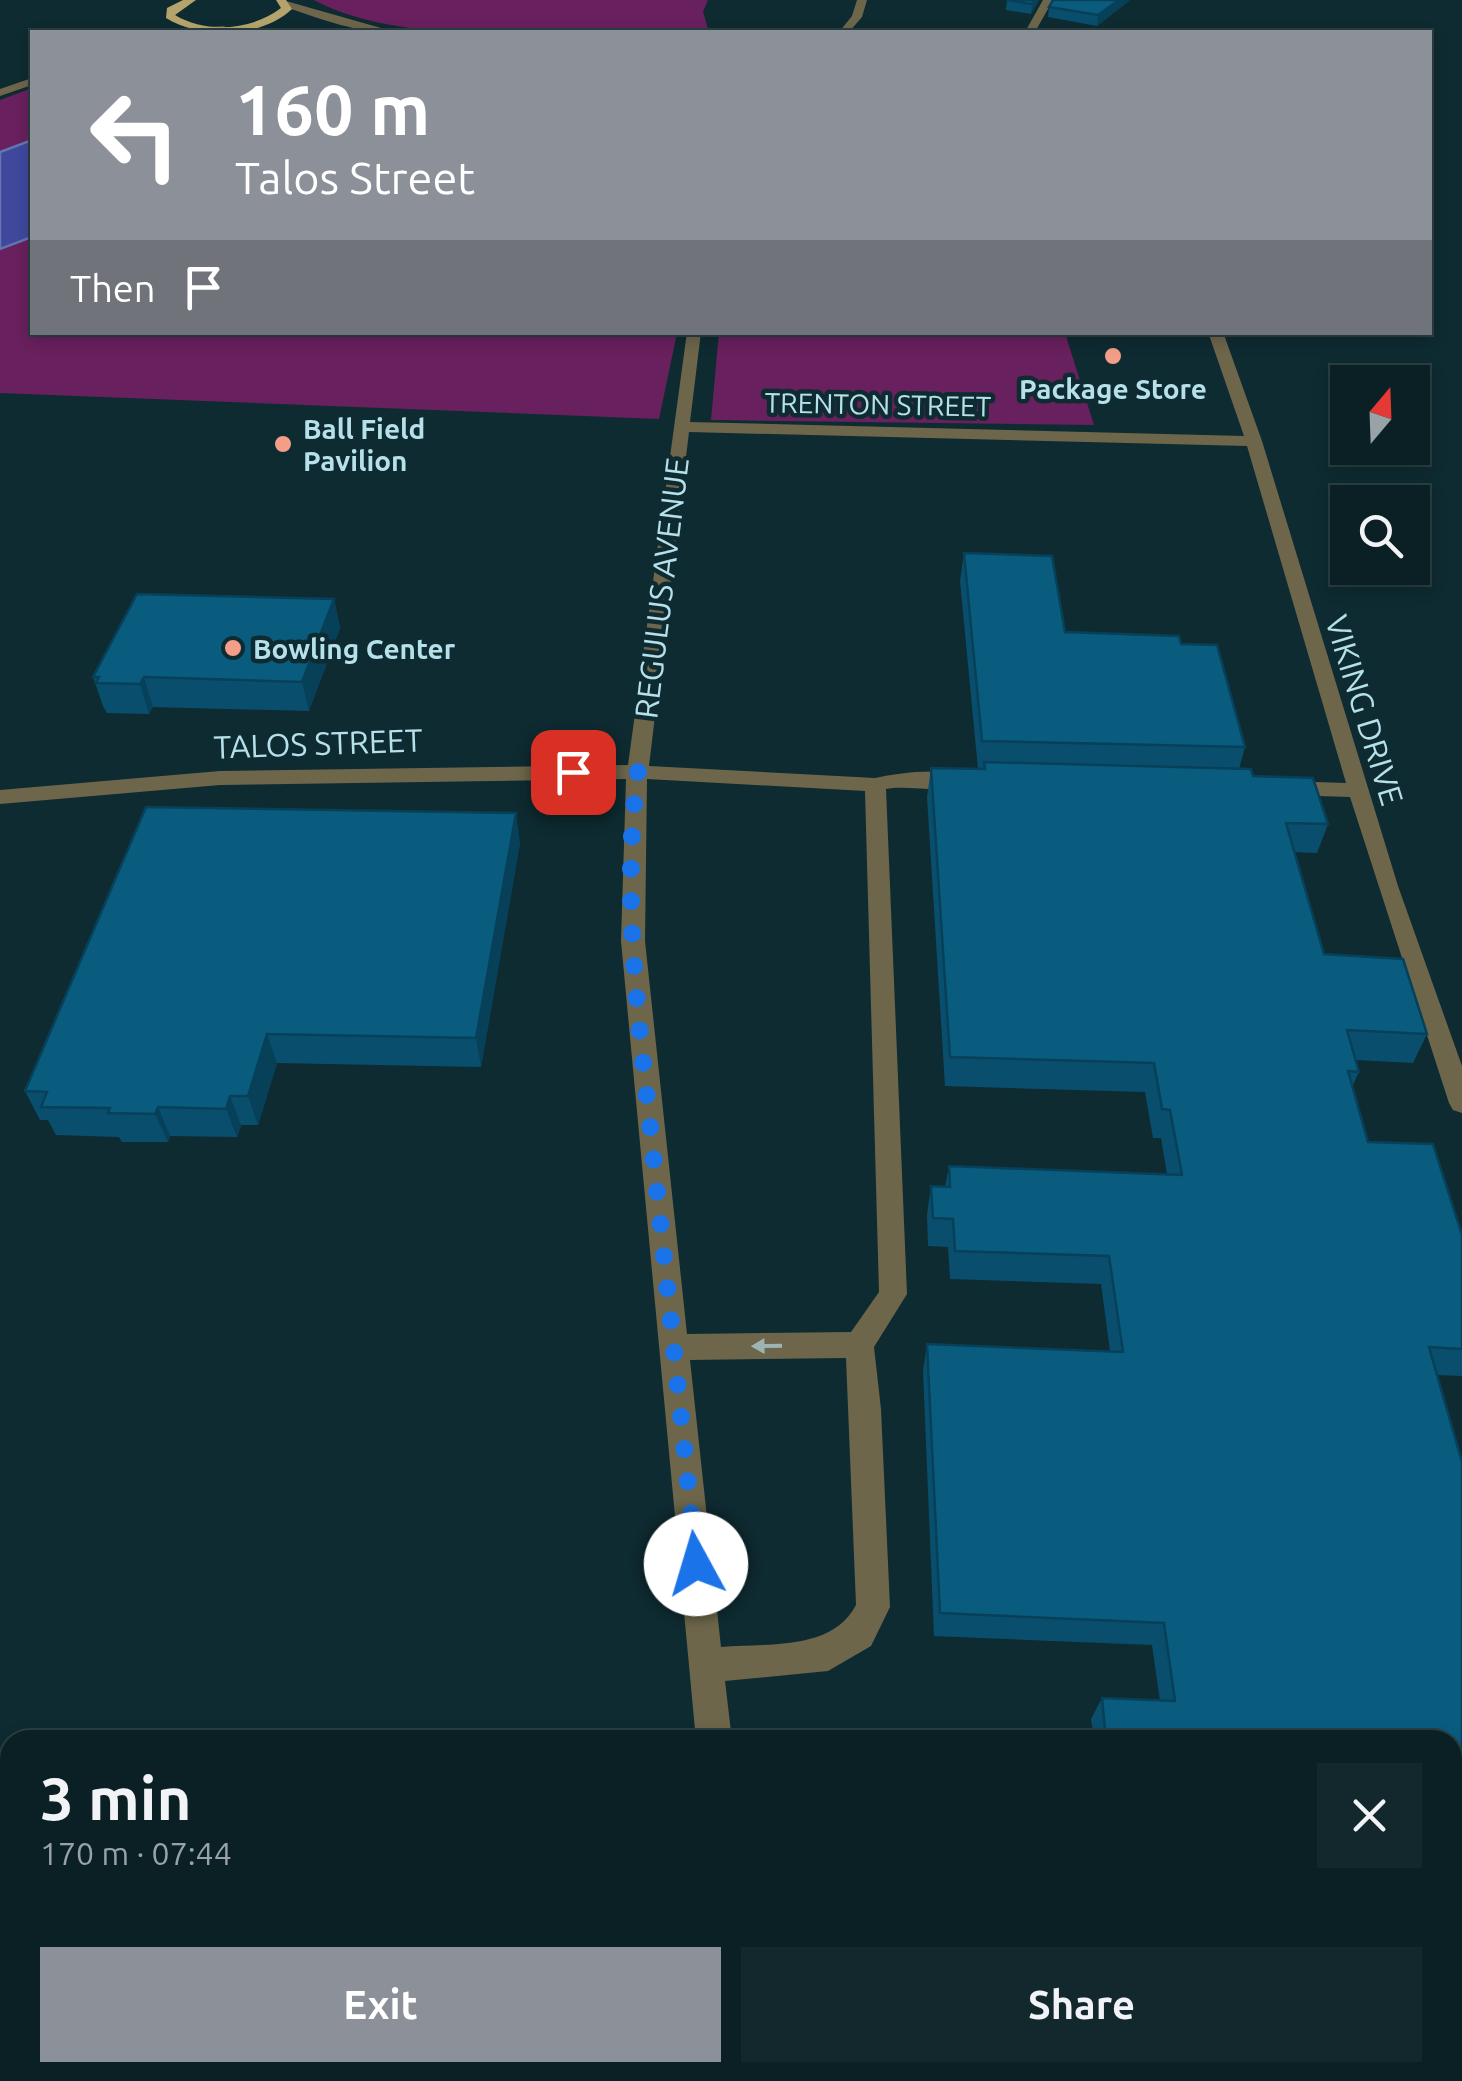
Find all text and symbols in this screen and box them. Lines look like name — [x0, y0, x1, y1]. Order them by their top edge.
icon: left — [70, 70, 200, 200]
text: 160 m — [235, 70, 430, 148]
text: Talos Street — [235, 152, 475, 203]
icon: arrive — [176, 260, 231, 315]
text: Then — [70, 267, 156, 309]
marker: Package Store — [1102, 345, 1124, 367]
north arrow — [1330, 365, 1430, 465]
map controls — [1330, 365, 1430, 585]
place label: Package Store — [1019, 373, 1207, 404]
street label: TRENTON STREET — [764, 387, 992, 421]
place label: Ball Field Pavilion — [303, 413, 425, 476]
marker: Ball Field Pavilion — [272, 433, 294, 455]
street label: REGULUS AVENUE — [627, 455, 695, 721]
button: search — [1330, 485, 1430, 585]
street label: VIKING DRIVE — [1319, 611, 1411, 809]
place label: Bowling Center — [253, 633, 456, 664]
marker: Bowling Center — [222, 637, 244, 659]
street label: TALOS STREET — [213, 721, 423, 765]
pin — [531, 730, 616, 815]
icon: arrive — [546, 745, 601, 800]
one-way arrow — [750, 1338, 782, 1354]
position arrow — [644, 1512, 748, 1616]
button: close — [1317, 1763, 1422, 1868]
text: 3 min — [40, 1764, 192, 1831]
text: 170 m · 07:44 — [40, 1835, 232, 1871]
button: Exit — [40, 1947, 721, 2062]
button: Share — [741, 1947, 1422, 2062]

